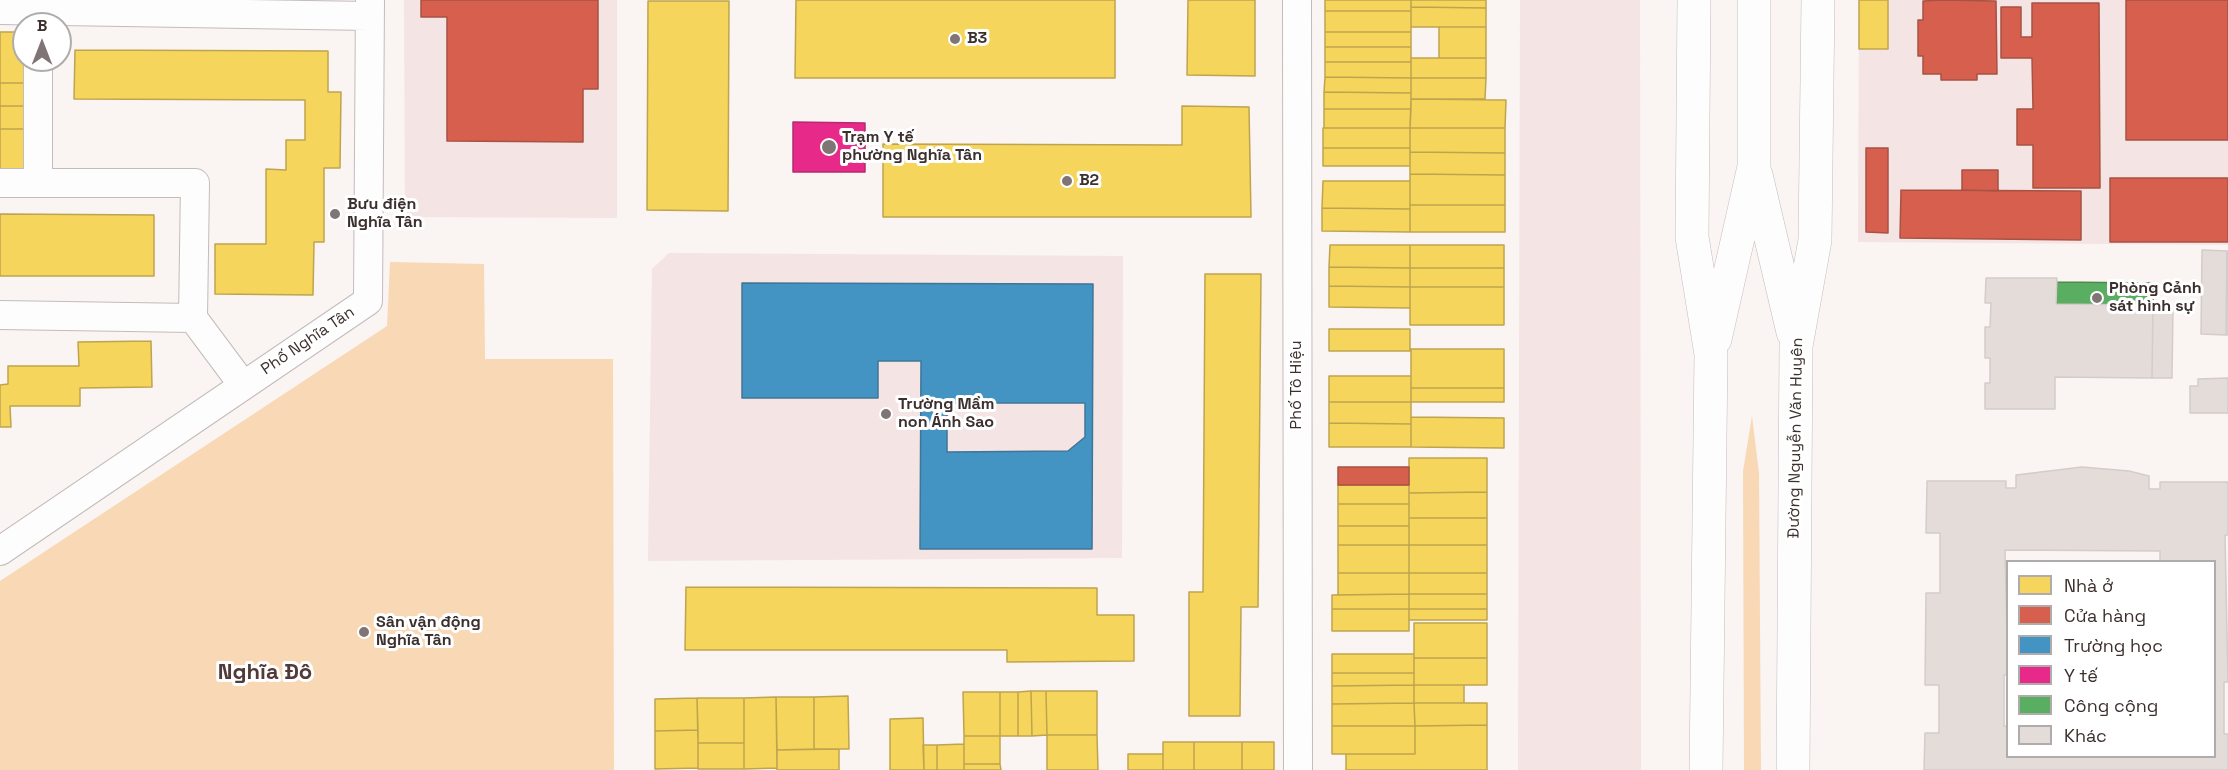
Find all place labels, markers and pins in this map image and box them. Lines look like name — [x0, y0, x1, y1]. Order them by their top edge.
place label: B3 — [967, 29, 987, 49]
marker: B3 — [948, 32, 962, 46]
place label: Trạm Y tế phường Nghĩa Tân — [842, 128, 982, 166]
marker: Trạm Y tế phường Nghĩa Tân — [820, 138, 838, 156]
place label: B2 — [1079, 171, 1099, 191]
marker: B2 — [1060, 174, 1074, 188]
place label: Bưu điện Nghĩa Tân — [347, 195, 422, 233]
marker: Bưu điện Nghĩa Tân — [328, 207, 342, 221]
place label: Phòng Cảnh sát hình sự — [2109, 279, 2202, 317]
marker: Phòng Cảnh sát hình sự — [2090, 291, 2104, 305]
place label: Trường Mầm non Ánh Sao — [898, 395, 994, 433]
marker: Trường Mầm non Ánh Sao — [879, 407, 893, 421]
place label: Sân vận động Nghĩa Tân — [376, 613, 481, 651]
marker: Sân vận động Nghĩa Tân — [357, 625, 371, 639]

